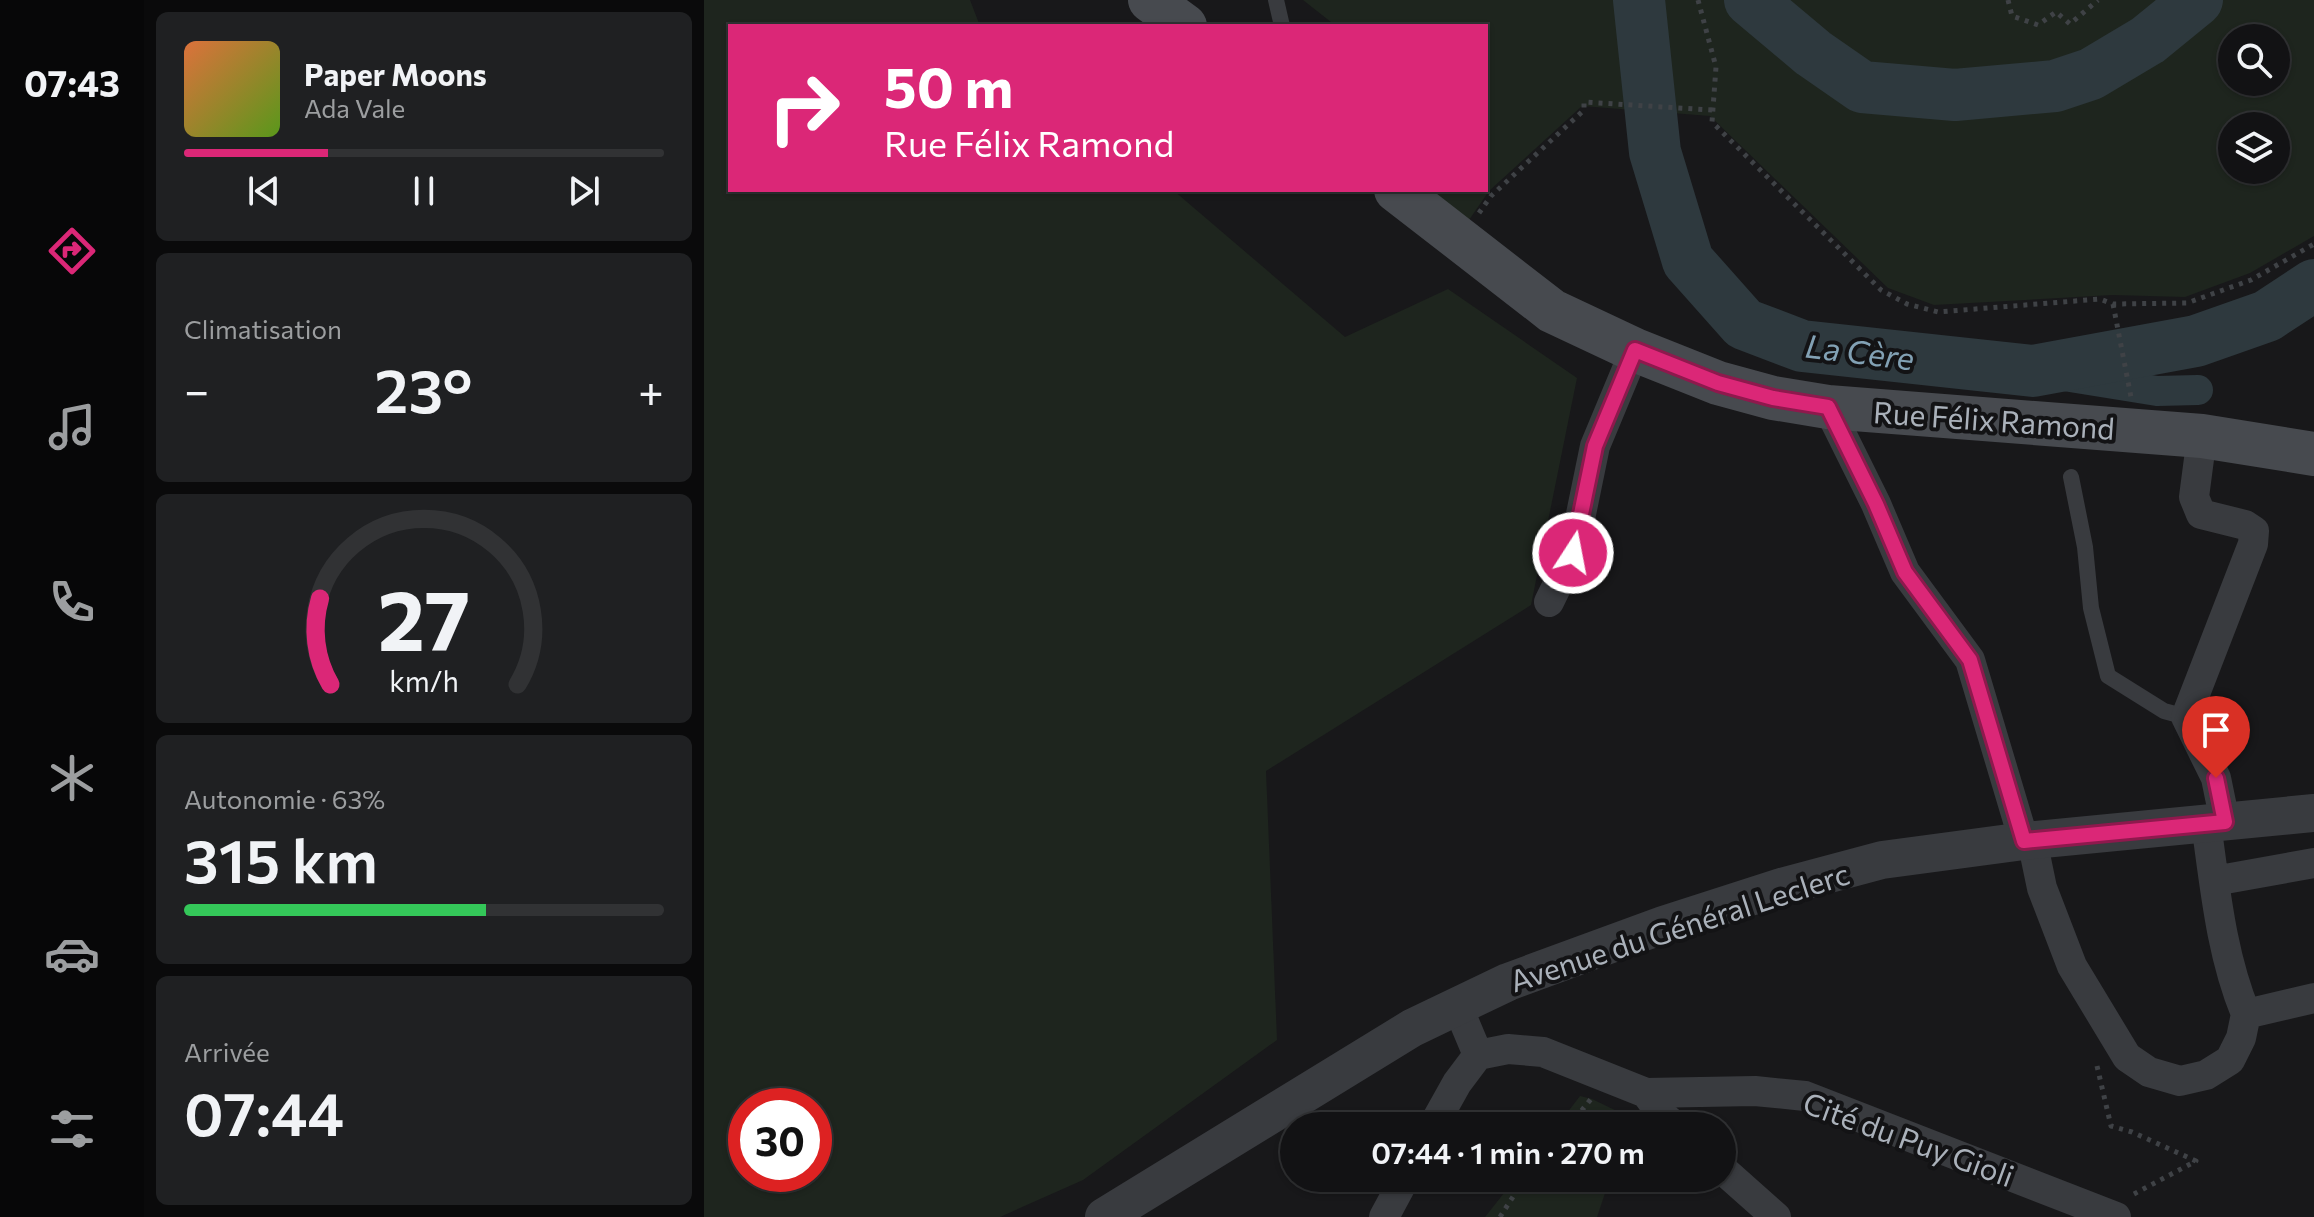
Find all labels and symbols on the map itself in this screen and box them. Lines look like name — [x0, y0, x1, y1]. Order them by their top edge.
water label: La Cère — [1803, 324, 1917, 378]
street label: Rue Félix Ramond — [1872, 392, 2116, 446]
position arrow — [1531, 511, 1615, 595]
pin — [2182, 696, 2250, 778]
street label: Avenue du Général Leclerc — [1505, 854, 1853, 998]
street label: Cité du Puy Gioli — [1799, 1083, 2019, 1193]
speed limit sign: 30 — [728, 1088, 832, 1192]

